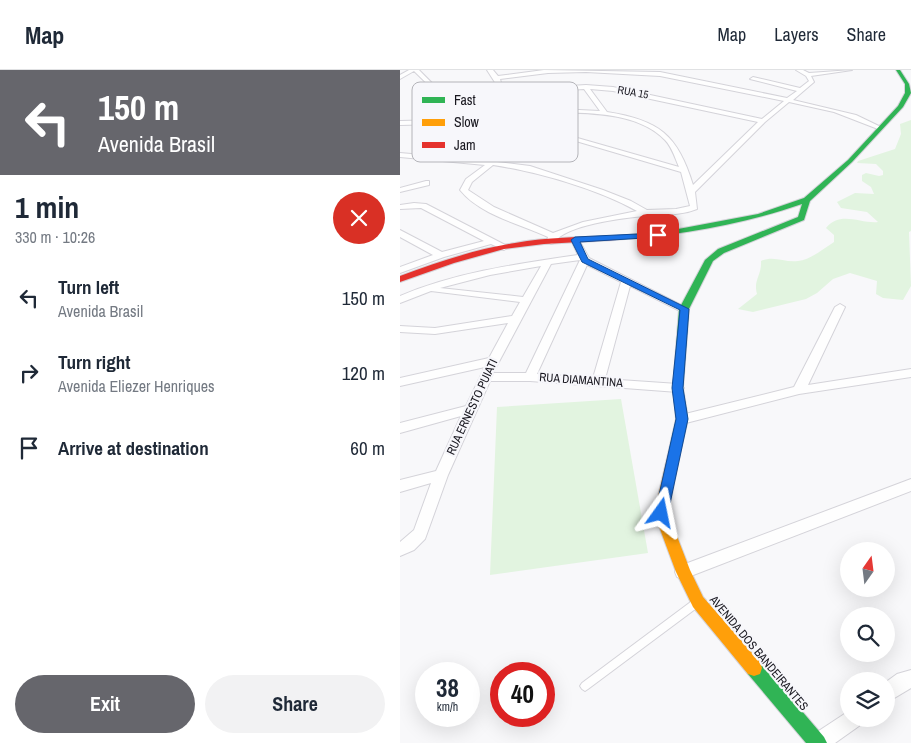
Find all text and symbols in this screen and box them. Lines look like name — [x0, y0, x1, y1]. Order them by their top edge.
text: Map — [25, 19, 64, 51]
text: Map — [718, 22, 746, 47]
text: Layers — [774, 22, 819, 47]
text: Share — [847, 22, 886, 47]
legend — [412, 82, 578, 162]
street label: RUA 15 — [616, 82, 650, 102]
text: 150 m — [98, 84, 179, 131]
icon: left — [15, 90, 80, 155]
text: Fast — [454, 91, 476, 109]
text: Slow — [454, 113, 480, 131]
text: Avenida Brasil — [98, 129, 215, 159]
text: Jam — [454, 136, 476, 154]
text: 1 min — [15, 187, 79, 227]
button: close — [333, 192, 385, 244]
pin — [637, 214, 679, 256]
icon: arrive — [644, 221, 672, 249]
text: 330 m · 10:26 — [15, 226, 95, 248]
text: Turn left — [58, 274, 119, 300]
icon: left — [15, 284, 43, 312]
text: 150 m — [342, 285, 385, 311]
text: Avenida Brasil — [58, 300, 143, 322]
text: Turn right — [58, 349, 130, 375]
street label: RUA ERNESTO PUIATI — [443, 356, 501, 458]
icon: right — [15, 359, 43, 387]
text: 120 m — [342, 360, 385, 386]
street label: RUA DIAMANTINA — [539, 369, 624, 391]
text: Avenida Eliezer Henriques — [58, 375, 215, 397]
icon: arrive — [15, 434, 43, 462]
text: Arrive at destination — [58, 435, 209, 461]
text: 60 m — [350, 435, 385, 461]
position arrow — [634, 486, 686, 538]
north arrow — [840, 542, 895, 598]
map controls — [840, 542, 895, 727]
street label: AVENIDA DOS BANDEIRANTES — [706, 591, 812, 714]
button: search — [840, 607, 895, 662]
speed limit sign: 40 — [490, 662, 555, 727]
text: 38 — [436, 671, 459, 705]
button: layers — [840, 672, 895, 727]
button: Exit — [15, 675, 195, 733]
button: Share — [205, 675, 385, 733]
text: km/h — [437, 699, 458, 715]

